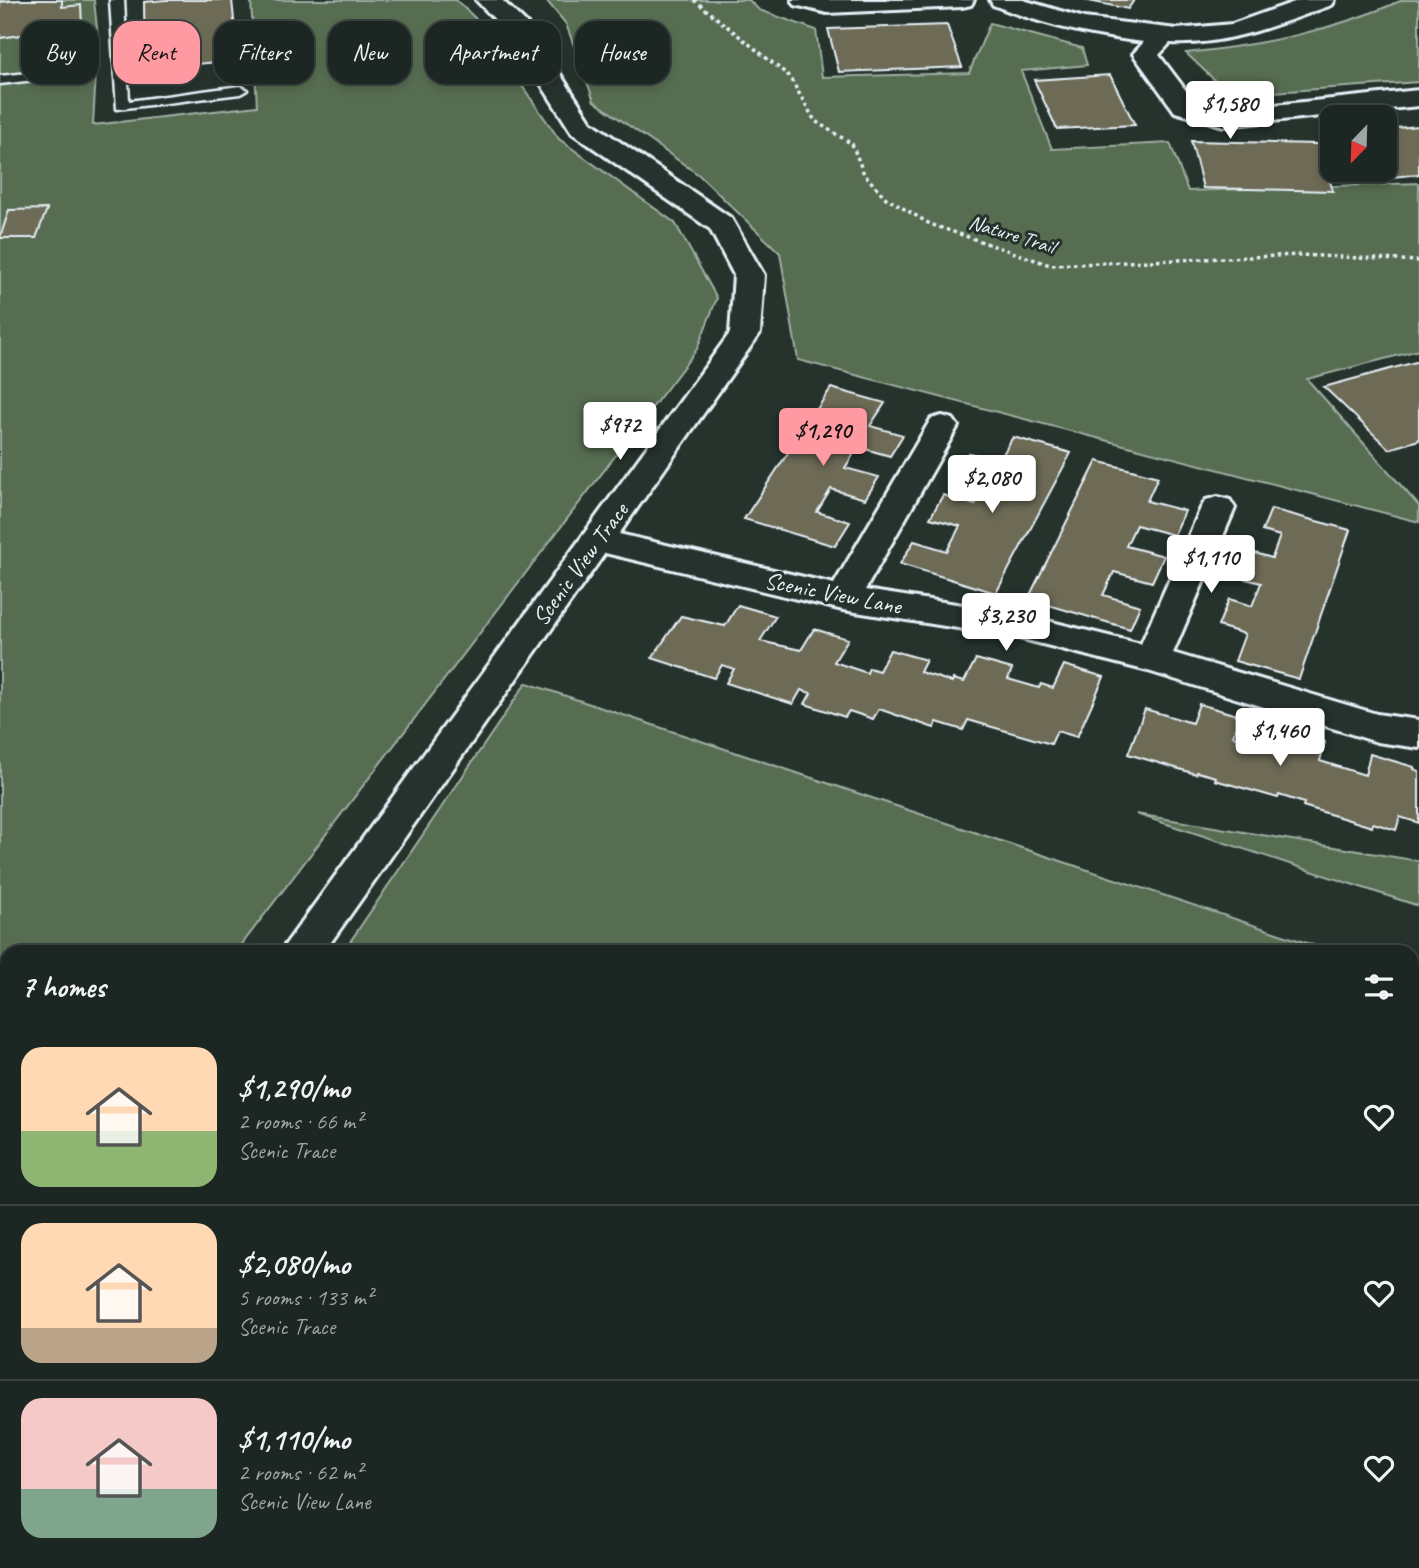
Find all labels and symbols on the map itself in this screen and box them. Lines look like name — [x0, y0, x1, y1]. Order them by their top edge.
pin: $1,580 — [1173, 82, 1287, 141]
north arrow — [1320, 105, 1396, 182]
street label: Nature Trail — [966, 209, 1062, 260]
pin: $972 — [579, 402, 661, 462]
pin: $1,290 — [766, 408, 880, 468]
pin: $2,080 — [935, 456, 1049, 515]
street label: Scenic View Trace — [525, 495, 636, 631]
pin: $1,110 — [1154, 536, 1268, 595]
street label: Scenic View Lane — [762, 565, 906, 621]
pin: $3,230 — [949, 594, 1063, 653]
pin: $1,460 — [1223, 708, 1337, 768]

